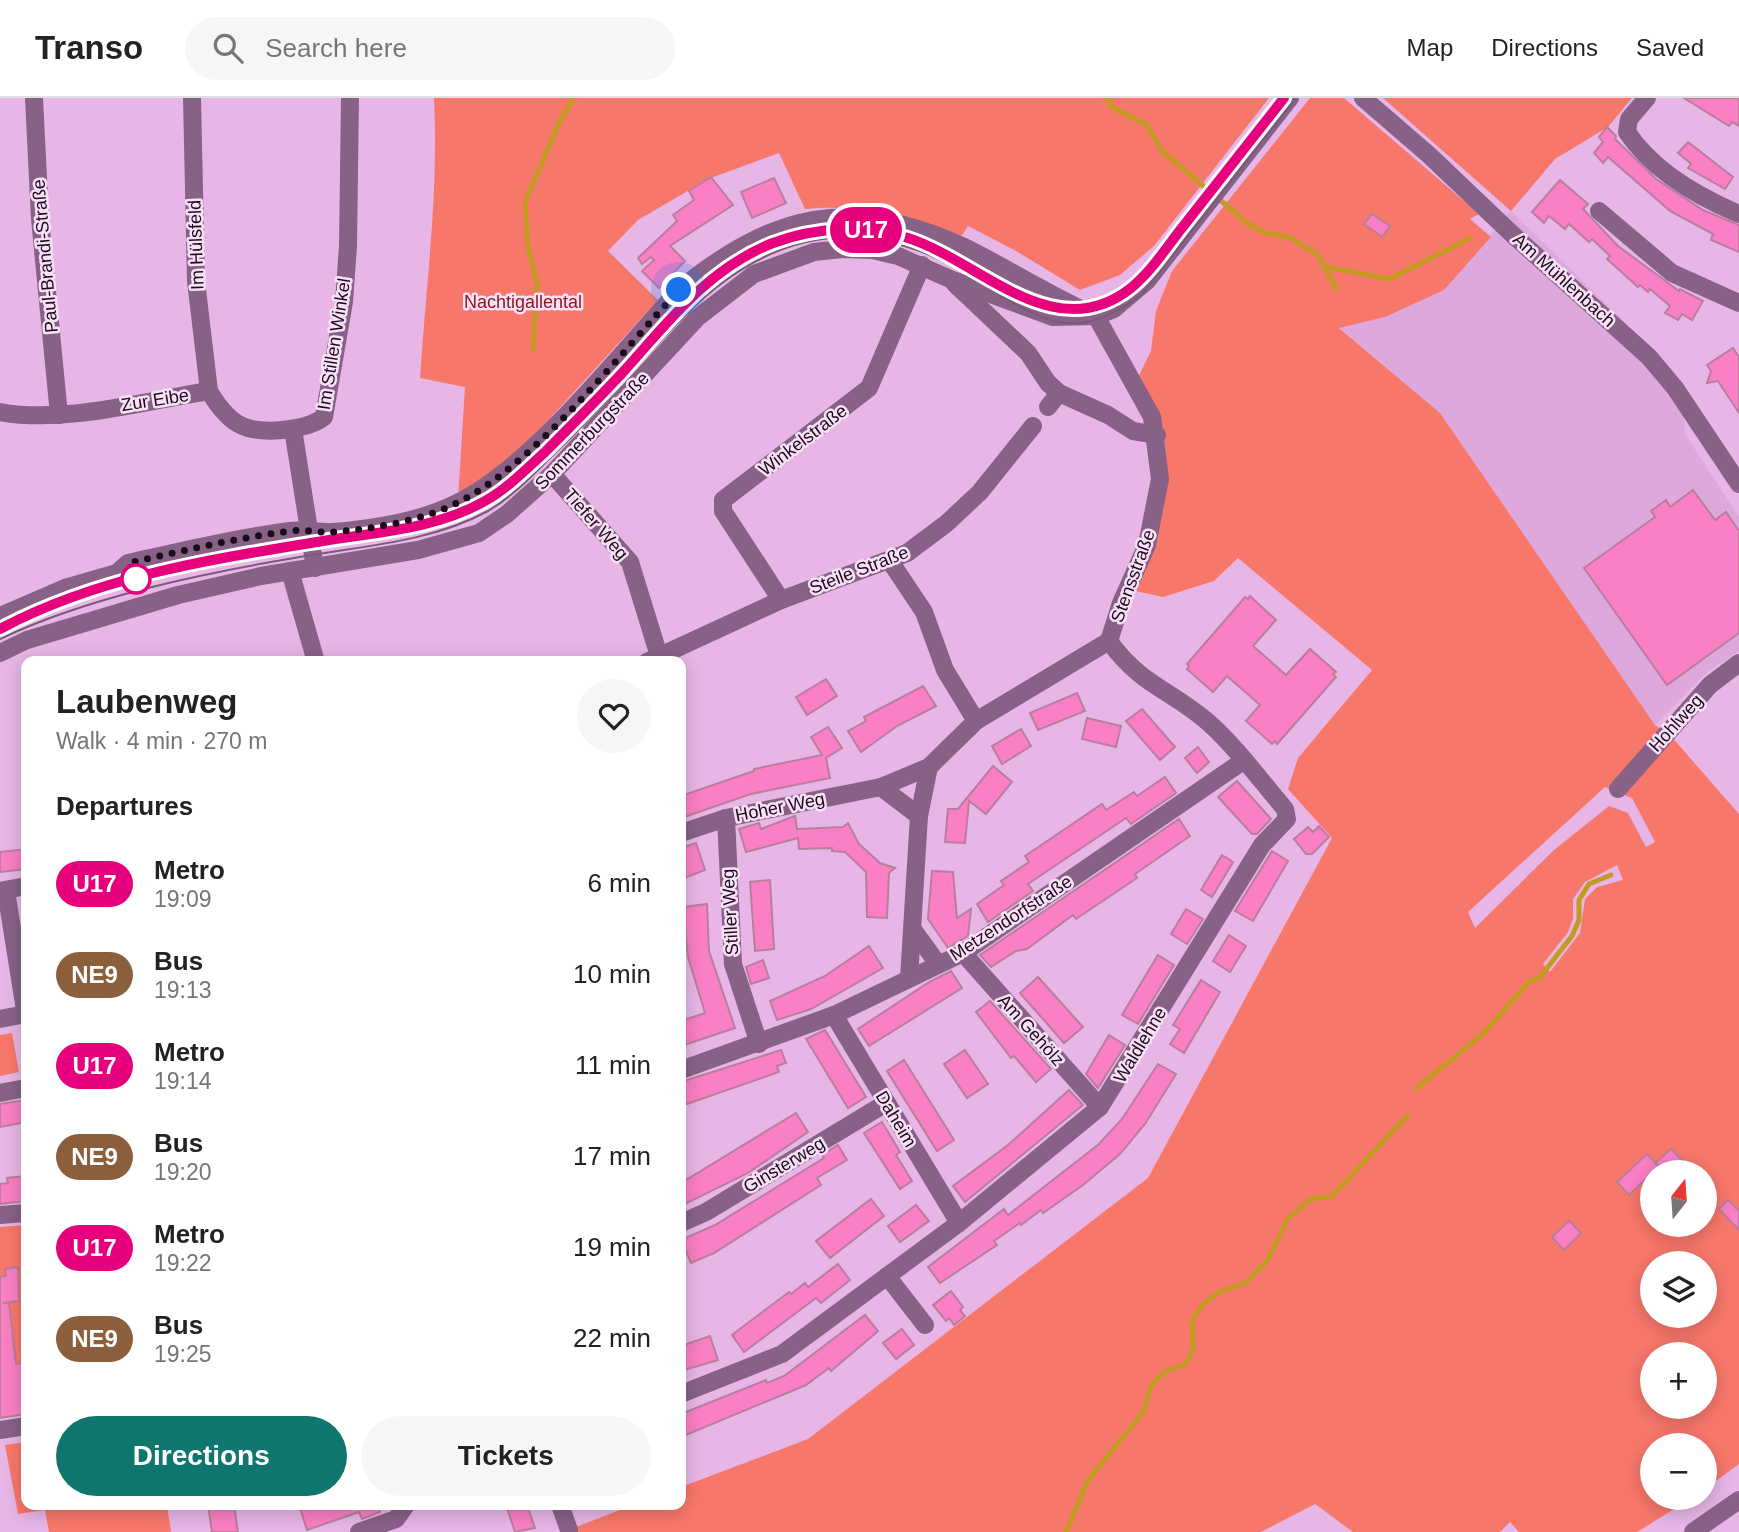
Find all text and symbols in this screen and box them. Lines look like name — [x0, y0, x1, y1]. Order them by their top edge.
search box — [185, 17, 675, 80]
text: Transo — [35, 29, 143, 66]
icon: search — [209, 29, 247, 67]
text: Search here — [265, 33, 407, 63]
text: Map — [1407, 34, 1453, 61]
text: Directions — [1491, 34, 1598, 61]
text: Saved — [1636, 34, 1704, 61]
street label: Paul-Brandi-Straße — [28, 178, 62, 334]
street label: Im Hülsfeld — [184, 200, 208, 290]
line badge: U17 — [826, 207, 906, 253]
text: U17 — [844, 216, 888, 243]
street label: Am Mühlenbach — [1509, 229, 1619, 331]
your location — [661, 272, 696, 307]
street label: Im Stillen Winkel — [314, 277, 354, 411]
park label: Nachtigallental — [464, 292, 582, 312]
street label: Sommerburgstraße — [531, 368, 653, 494]
street label: Zur Eibe — [120, 385, 190, 415]
street label: Winkelstraße — [755, 400, 851, 480]
street label: Tiefer Weg — [560, 485, 632, 563]
street label: Stensstraße — [1107, 527, 1159, 625]
street label: Steile Straße — [807, 542, 911, 598]
unlabelled marker — [121, 564, 151, 594]
button: heart — [577, 679, 651, 753]
text: Laubenweg — [56, 683, 238, 720]
street label: Hohlweg — [1645, 690, 1707, 756]
text: Walk · 4 min · 270 m — [56, 728, 267, 754]
street label: Hoher Weg — [734, 789, 826, 825]
text: Departures — [56, 791, 193, 821]
text: Metro — [154, 855, 225, 885]
text: 6 min — [587, 868, 651, 898]
street label: Stiller Weg — [718, 868, 742, 956]
text: U17 — [72, 870, 117, 897]
street label: Metzendorfstraße — [946, 871, 1076, 965]
text: 19:09 — [154, 886, 212, 912]
text: Bus — [154, 946, 203, 976]
text: 10 min — [573, 959, 651, 989]
text: NE9 — [71, 961, 118, 988]
text: 19:13 — [154, 977, 212, 1003]
street label: Am Gehölz — [994, 990, 1068, 1070]
street label: Waldlehne — [1110, 1004, 1170, 1086]
text: Metro — [154, 1037, 225, 1067]
text: 11 min — [575, 1050, 651, 1080]
text: U17 — [72, 1052, 117, 1079]
text: 19:14 — [154, 1068, 212, 1094]
street label: Daheim — [871, 1087, 921, 1151]
text: Bus — [154, 1128, 203, 1158]
street label: Ginsterweg — [740, 1133, 828, 1197]
text: 17 min — [573, 1141, 651, 1171]
text: NE9 — [71, 1143, 118, 1170]
text: 19:20 — [154, 1159, 212, 1185]
north arrow — [1640, 1160, 1717, 1237]
map controls — [1640, 1160, 1717, 1510]
text: Metro — [154, 1219, 225, 1249]
text: 19 min — [573, 1232, 651, 1262]
text: U17 — [72, 1234, 117, 1261]
text: 19:22 — [154, 1250, 212, 1276]
button: layers — [1640, 1251, 1717, 1328]
text: Bus — [154, 1310, 203, 1340]
text: 22 min — [573, 1323, 651, 1353]
text: NE9 — [71, 1325, 118, 1352]
text: 19:25 — [154, 1341, 212, 1367]
button: + — [1640, 1342, 1717, 1419]
button: Directions — [56, 1416, 347, 1496]
button: Tickets — [361, 1416, 651, 1496]
button: − — [1640, 1433, 1717, 1510]

